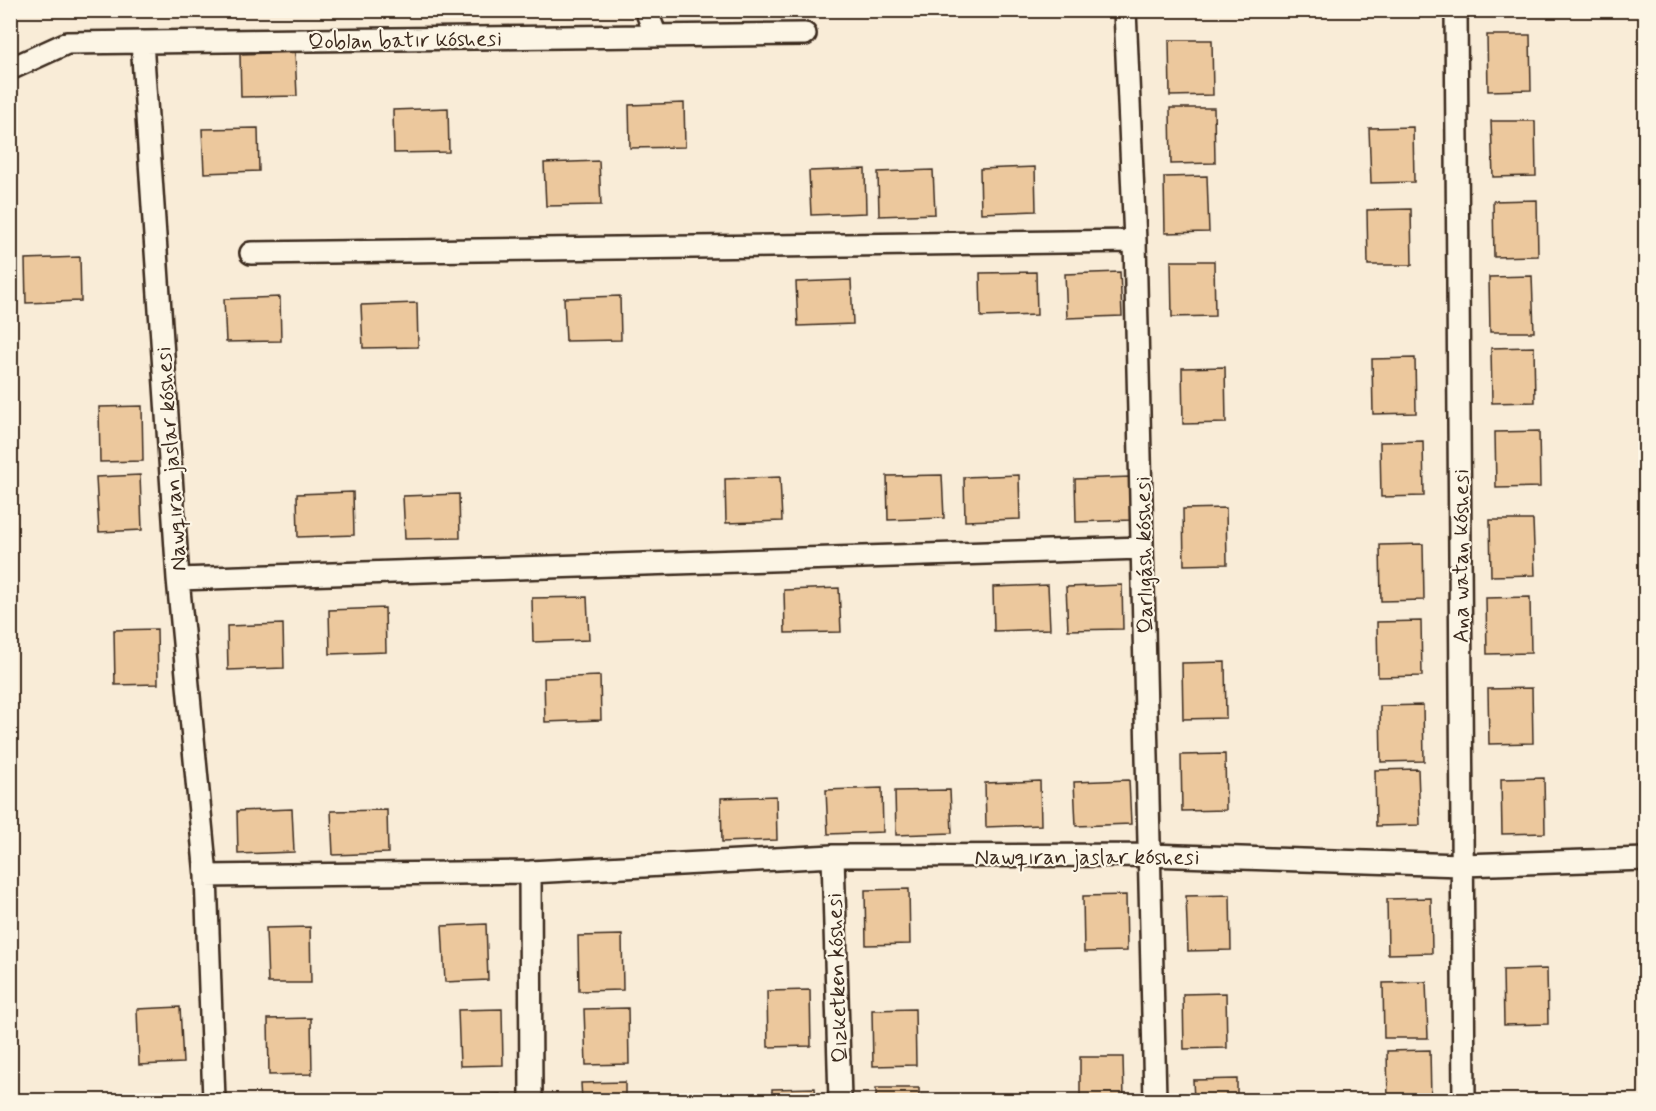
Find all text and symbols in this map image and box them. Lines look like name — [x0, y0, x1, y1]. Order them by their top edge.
street label: Qoblan batır kóshesi — [308, 25, 502, 57]
street label: Nawqıran jaslar kóshesi — [150, 346, 194, 572]
street label: Ana watan kóshesi — [1448, 469, 1476, 643]
street label: Qarlıǵash kóshesi — [1130, 476, 1161, 634]
street label: Nawqıran jaslar kóshesi — [974, 844, 1200, 872]
street label: Qızketken kóshesi — [821, 892, 855, 1064]

